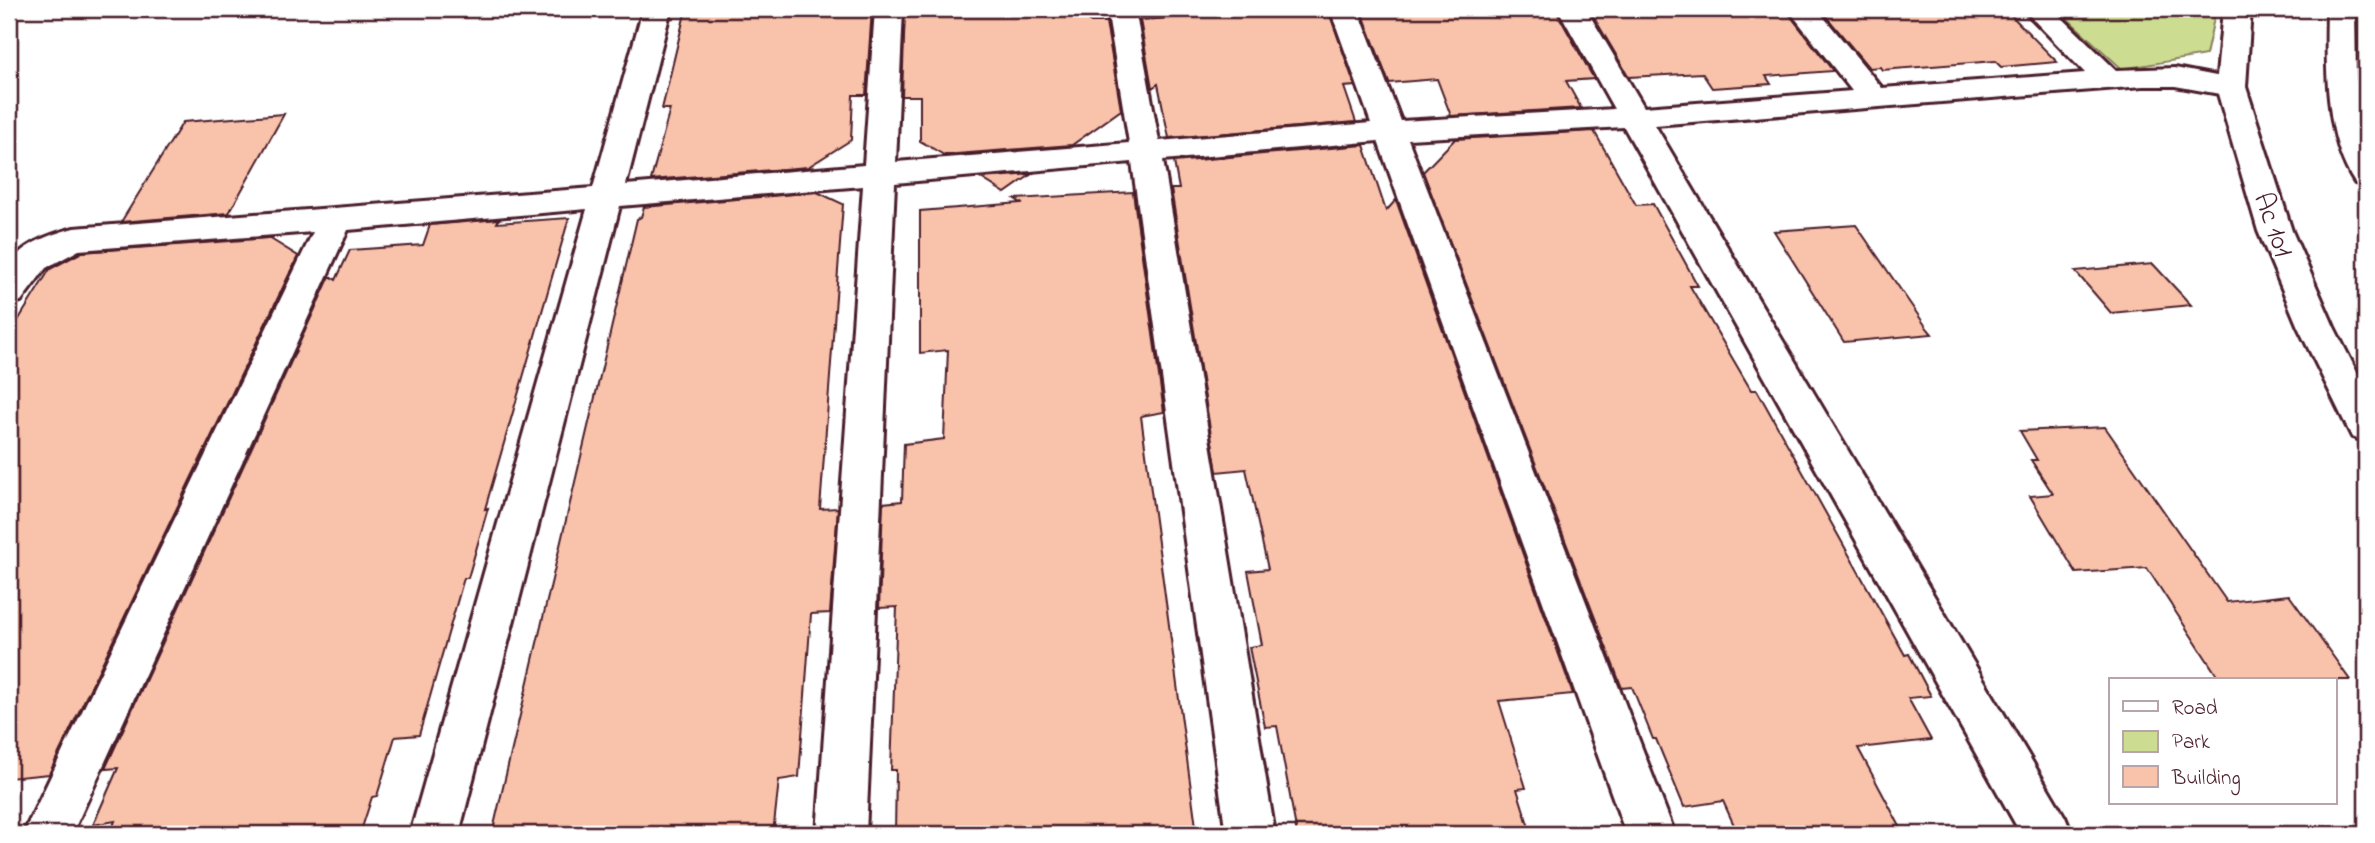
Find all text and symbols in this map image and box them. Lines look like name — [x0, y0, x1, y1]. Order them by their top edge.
street label: Ac 101 — [2241, 187, 2302, 264]
legend — [2109, 678, 2336, 804]
text: Road — [2172, 694, 2218, 724]
text: Park — [2172, 728, 2211, 758]
text: Building — [2171, 764, 2241, 796]

